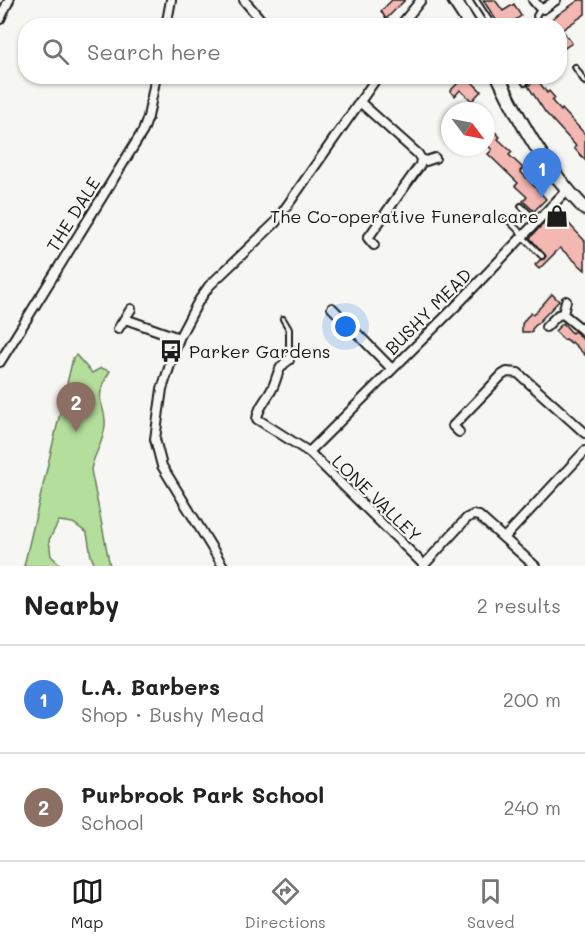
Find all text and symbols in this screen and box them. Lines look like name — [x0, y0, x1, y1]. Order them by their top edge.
search box — [18, 18, 567, 84]
icon: search — [39, 35, 72, 68]
text: Search here — [87, 37, 221, 66]
north arrow — [441, 102, 495, 156]
pin: 1 — [522, 148, 562, 198]
street label: THE DALE — [41, 172, 105, 256]
shop icon: The Co-operative Funeralcare — [544, 203, 570, 229]
place label: The Co-operative Funeralcare — [270, 204, 539, 228]
street label: BUSHY MEAD — [379, 262, 477, 360]
your location — [331, 312, 360, 341]
bus stop icon: Parker Gardens — [158, 338, 184, 364]
place label: Parker Gardens — [189, 339, 331, 363]
pin: 2 — [56, 382, 96, 432]
street label: LONE VALLEY — [327, 449, 427, 547]
text: Nearby — [24, 588, 119, 622]
text: 2 results — [477, 592, 561, 618]
text: L.A. Barbers — [81, 672, 220, 701]
text: 1 — [39, 686, 48, 712]
text: 200 m — [503, 686, 561, 712]
text: Shop · Bushy Mead — [81, 701, 264, 727]
text: Purbrook Park School — [81, 780, 324, 809]
text: 2 — [38, 794, 49, 820]
text: 240 m — [503, 794, 561, 820]
text: School — [81, 809, 144, 835]
tab: Map — [71, 875, 104, 932]
tab: Directions — [245, 875, 326, 932]
tab: Saved — [467, 875, 514, 932]

